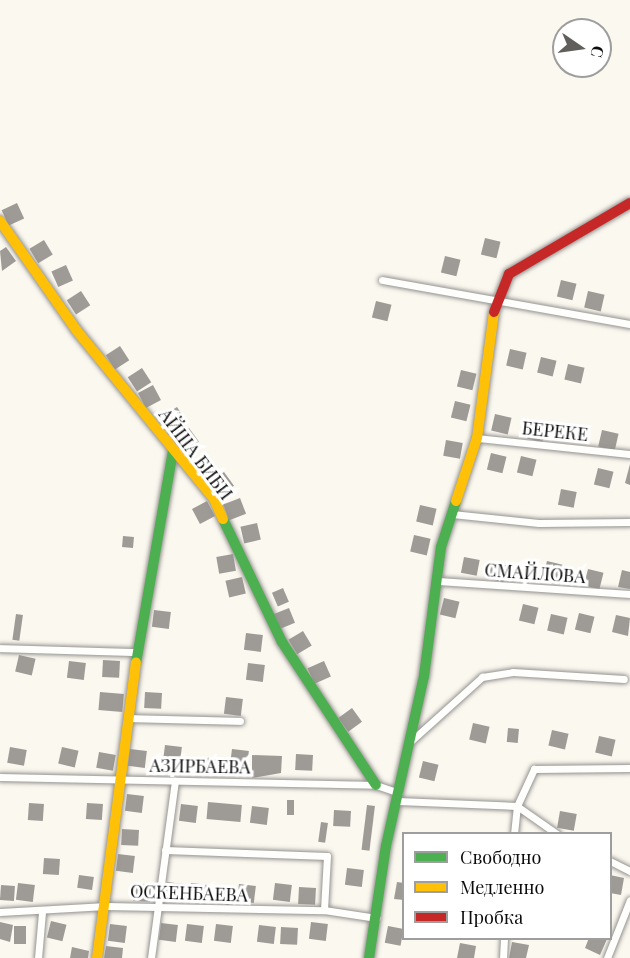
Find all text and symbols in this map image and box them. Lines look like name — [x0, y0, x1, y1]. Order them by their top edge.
north arrow — [552, 18, 612, 78]
text: С — [587, 44, 610, 60]
street label: АЙША БИБИ — [155, 404, 237, 504]
street label: БЕРЕКЕ — [521, 417, 589, 445]
street label: СМАЙЛОВА — [484, 559, 586, 587]
street label: АЗИРБАЕВА — [149, 754, 251, 778]
legend — [402, 832, 612, 940]
text: Свободно — [460, 845, 541, 869]
text: Медленно — [460, 875, 544, 899]
street label: ОСКЕНБАЕВА — [130, 880, 248, 906]
text: Пробка — [460, 905, 523, 929]

